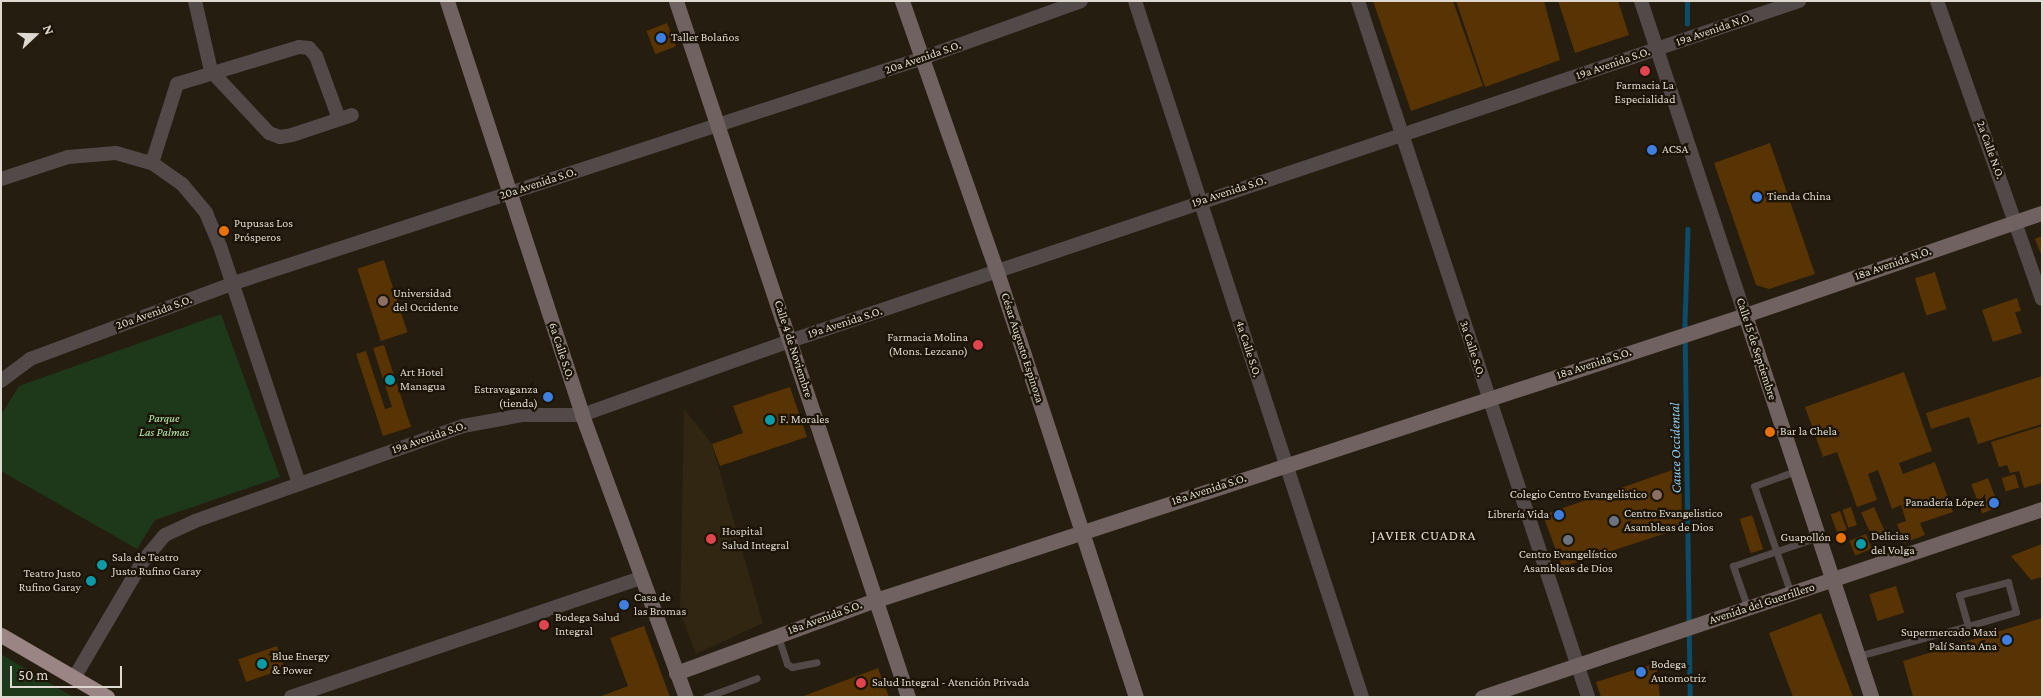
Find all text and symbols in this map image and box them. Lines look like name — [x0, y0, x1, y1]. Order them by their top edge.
north arrow — [10, 10, 60, 60]
street label: 19a Avenida N.O. — [1674, 10, 1754, 50]
text: N — [40, 22, 58, 37]
place label: Taller Bolaños — [671, 31, 739, 45]
marker: Taller Bolaños — [655, 32, 667, 44]
street label: 20a Avenida S.O. — [883, 38, 963, 78]
street label: 19a Avenida S.O. — [1574, 45, 1652, 83]
marker: Farmacia La Especialidad — [1639, 65, 1651, 77]
place label: Farmacia La Especialidad — [1615, 79, 1675, 107]
street label: 2a Calle N.O. — [1973, 119, 2007, 181]
place label: ACSA — [1662, 143, 1688, 157]
marker: ACSA — [1646, 144, 1658, 156]
street label: 20a Avenida S.O. — [498, 165, 578, 203]
street label: 19a Avenida S.O. — [1190, 173, 1268, 211]
place label: Tienda China — [1767, 190, 1831, 204]
marker: Tienda China — [1751, 191, 1763, 203]
place label: Pupusas Los Prósperos — [234, 217, 293, 245]
marker: Pupusas Los Prósperos — [218, 225, 230, 237]
street label: 18a Avenida N.O. — [1853, 244, 1933, 284]
place label: Universidad del Occidente — [393, 287, 458, 315]
street label: César Augusto Espinoza — [997, 291, 1047, 405]
street label: 20a Avenida S.O. — [114, 293, 194, 333]
marker: Universidad del Occidente — [377, 295, 389, 307]
street label: Calle 15 de Septiembre — [1733, 296, 1779, 402]
street label: Calle 4 de Noviembre — [770, 299, 816, 399]
street label: 19a Avenida S.O. — [806, 304, 884, 342]
street label: 4a Calle S.O. — [1232, 319, 1264, 379]
street label: 3a Calle S.O. — [1456, 319, 1488, 379]
street label: 6a Calle S.O. — [545, 321, 577, 381]
place label: Farmacia Molina (Mons. Lezcano) — [887, 331, 968, 359]
marker: Farmacia Molina (Mons. Lezcano) — [972, 339, 984, 351]
street label: 18a Avenida S.O. — [1555, 345, 1633, 383]
place label: Art Hotel Managua — [400, 366, 445, 394]
marker: Art Hotel Managua — [384, 374, 396, 386]
place label: Estravaganza (tienda) — [474, 383, 538, 411]
marker: Estravaganza (tienda) — [542, 391, 554, 403]
water label: Cauce Occidental — [1666, 402, 1684, 494]
park label: Parque Las Palmas — [139, 412, 189, 440]
place label: F. Morales — [780, 413, 829, 427]
marker: F. Morales — [764, 414, 776, 426]
street label: 19a Avenida S.O. — [390, 419, 468, 457]
place label: Bar la Chela — [1780, 425, 1837, 439]
marker: Bar la Chela — [1764, 426, 1776, 438]
street label: 18a Avenida S.O. — [1170, 471, 1248, 509]
place label: Colegio Centro Evangelistico — [1510, 488, 1647, 502]
marker: Colegio Centro Evangelistico — [1651, 489, 1663, 501]
place label: Panadería López — [1905, 496, 1984, 510]
marker: Panadería López — [1988, 497, 2000, 509]
place label: Centro Evangelistico Asambleas de Dios — [1624, 507, 1723, 535]
place label: Librería Vida — [1488, 508, 1549, 522]
marker: Librería Vida — [1553, 509, 1565, 521]
marker: Centro Evangelistico Asambleas de Dios — [1608, 515, 1620, 527]
place label: Hospital Salud Integral — [722, 525, 789, 553]
district label: JAVIER CUADRA — [1370, 527, 1478, 543]
place label: Delicias del Volga — [1871, 530, 1915, 558]
place label: Guapollón — [1781, 531, 1831, 545]
marker: Hospital Salud Integral — [704, 532, 718, 546]
marker: Guapollón — [1835, 532, 1847, 544]
marker: Centro Evangelístico Asambleas de Dios — [1562, 534, 1574, 546]
marker: Delicias del Volga — [1855, 538, 1867, 550]
place label: Centro Evangelístico Asambleas de Dios — [1519, 548, 1617, 576]
place label: Sala de Teatro Justo Rufino Garay — [112, 551, 201, 579]
marker: Sala de Teatro Justo Rufino Garay — [96, 559, 108, 571]
place label: Teatro Justo Rufino Garay — [19, 567, 81, 595]
marker: Teatro Justo Rufino Garay — [85, 575, 97, 587]
street label: Avenida del Guerrillero — [1707, 580, 1817, 628]
place label: Casa de las Bromas — [634, 591, 686, 619]
street label: 18a Avenida S.O. — [786, 598, 864, 638]
marker: Casa de las Bromas — [618, 599, 630, 611]
place label: Bodega Salud Integral — [555, 611, 620, 639]
marker: Bodega Salud Integral — [537, 618, 551, 632]
place label: Supermercado Maxi Palí Santa Ana — [1901, 626, 1997, 654]
marker: Supermercado Maxi Palí Santa Ana — [2001, 634, 2013, 646]
place label: Blue Energy & Power — [272, 650, 329, 678]
scale bar — [12, 656, 125, 688]
marker: Blue Energy & Power — [256, 658, 268, 670]
place label: Bodega Automotriz — [1651, 658, 1706, 686]
marker: Bodega Automotriz — [1635, 666, 1647, 678]
text: 50 m — [18, 667, 48, 683]
marker: Salud Integral - Atención Privada — [854, 676, 868, 690]
place label: Salud Integral - Atención Privada — [872, 676, 1029, 690]

